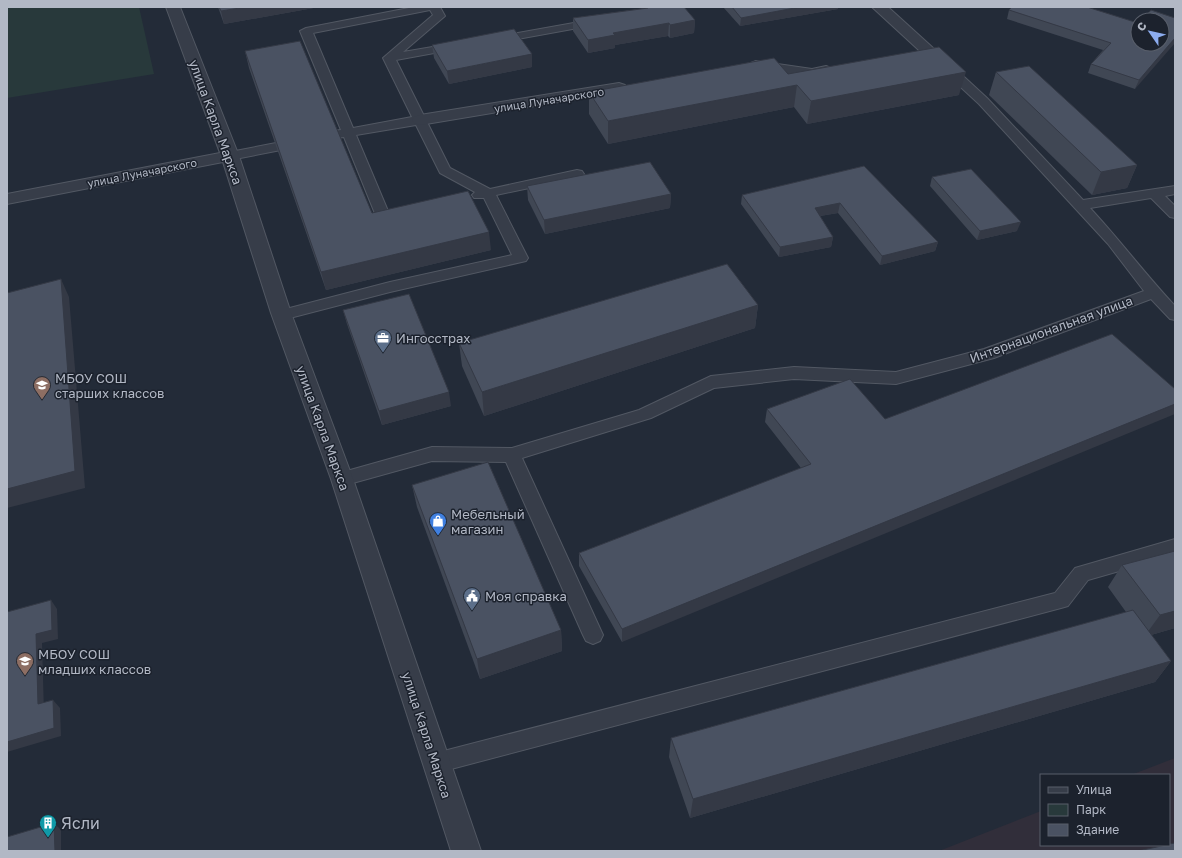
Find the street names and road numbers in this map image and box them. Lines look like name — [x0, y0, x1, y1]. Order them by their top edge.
street label: улица Карла Маркса — [186, 57, 246, 187]
street label: улица Луначарского — [493, 84, 605, 115]
street label: улица Луначарского — [86, 155, 198, 190]
street label: Интернациональная улица — [967, 292, 1135, 366]
street label: улица Карла Маркса — [293, 363, 353, 493]
street label: улица Карла Маркса — [399, 670, 455, 800]

